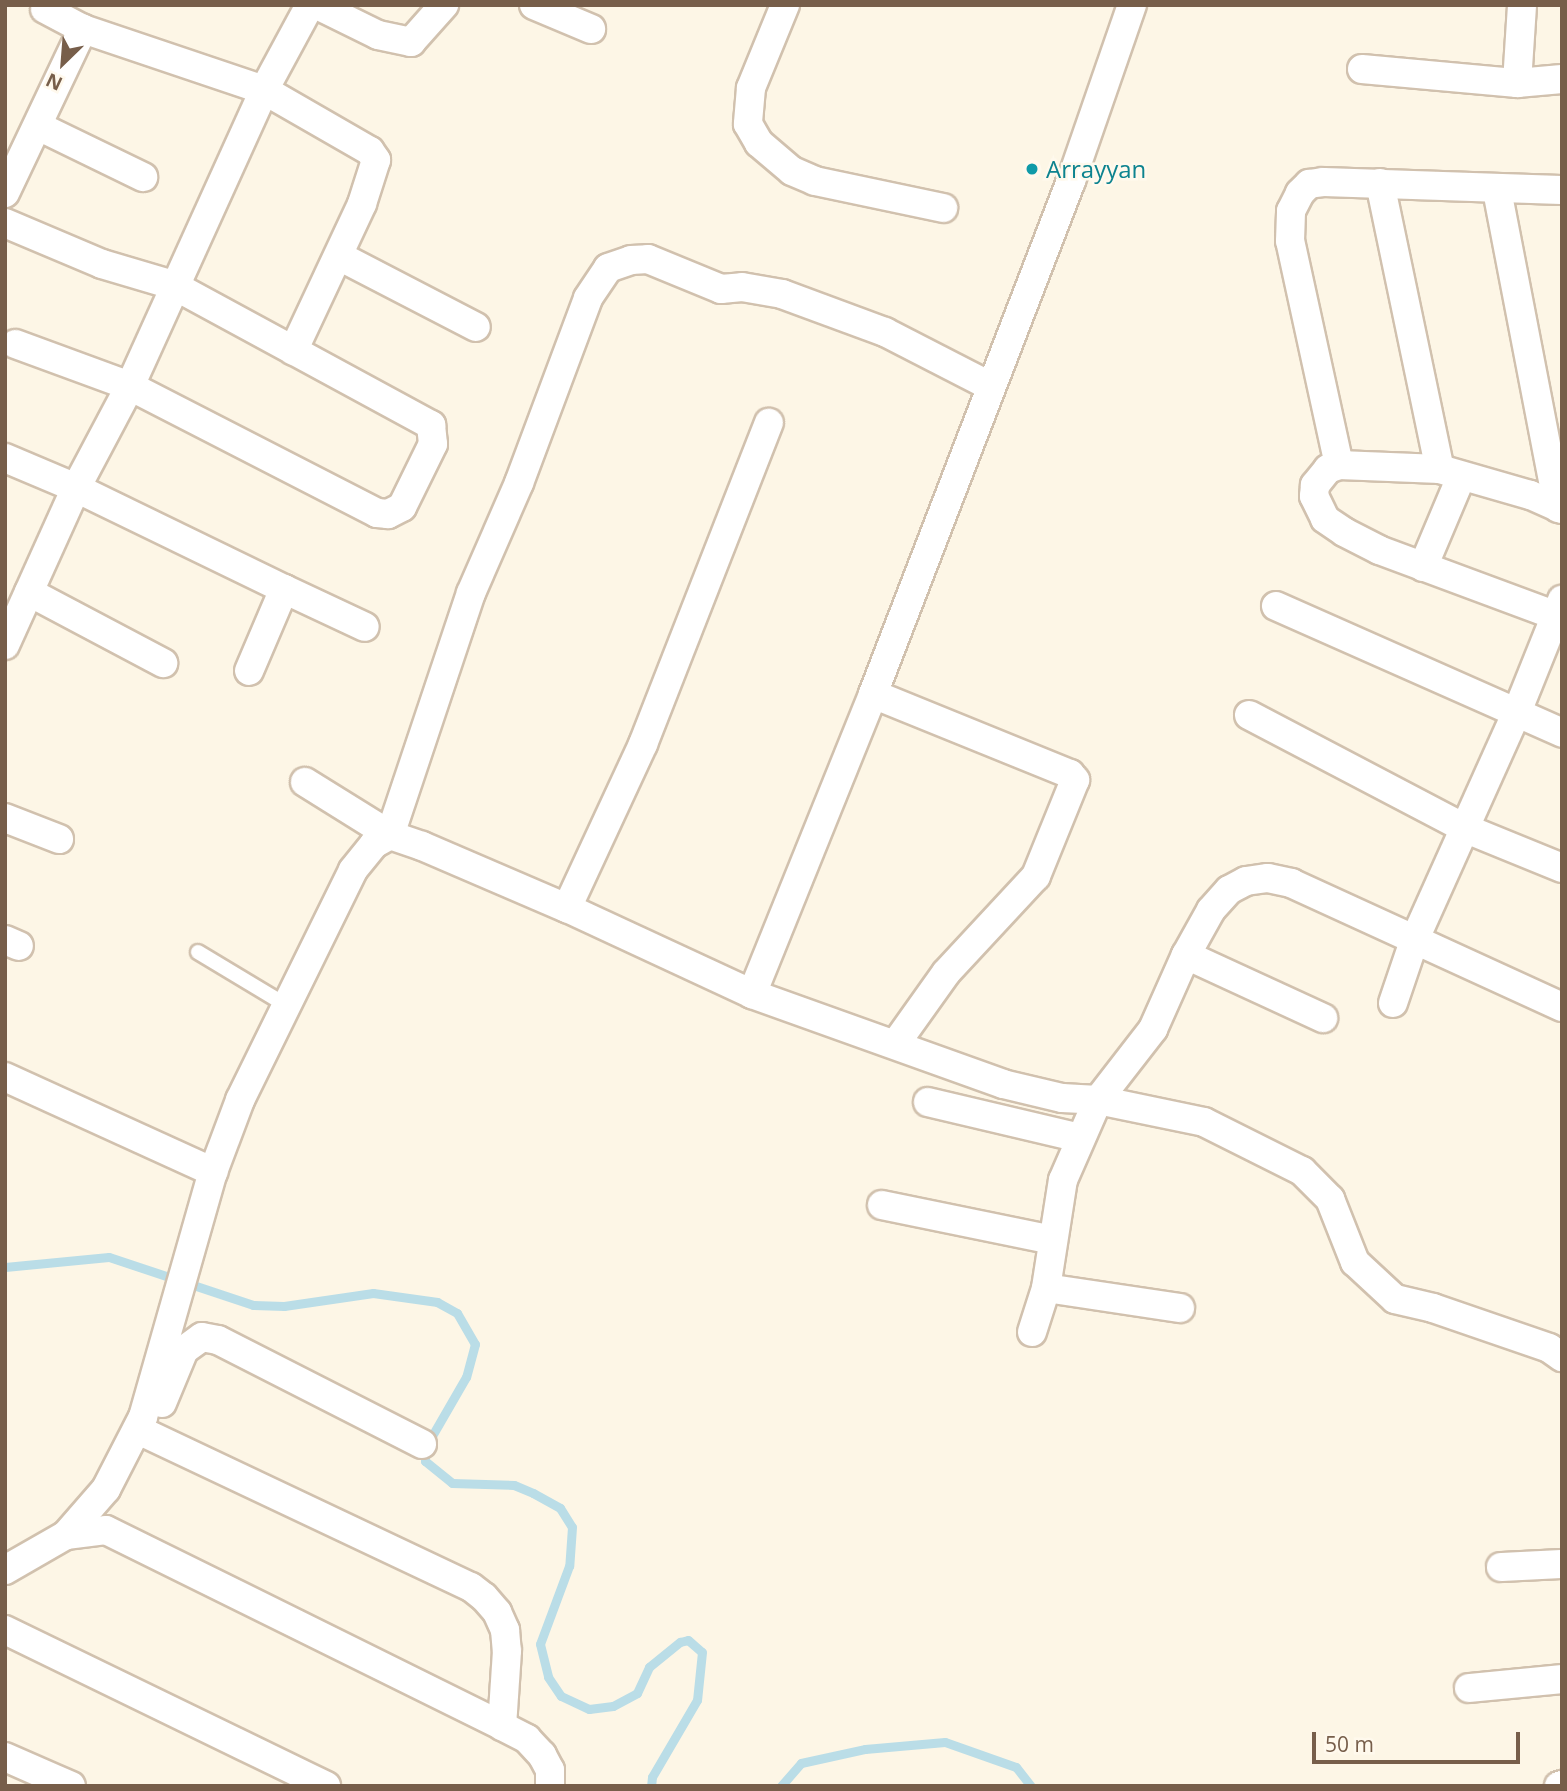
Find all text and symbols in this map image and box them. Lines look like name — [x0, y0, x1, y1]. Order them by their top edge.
north arrow — [28, 28, 98, 98]
text: N — [42, 67, 67, 97]
place label: Arrayyan — [1046, 155, 1146, 183]
marker: Arrayyan — [1024, 161, 1040, 177]
scale bar — [1315, 1718, 1523, 1762]
text: 50 m — [1325, 1730, 1374, 1758]

